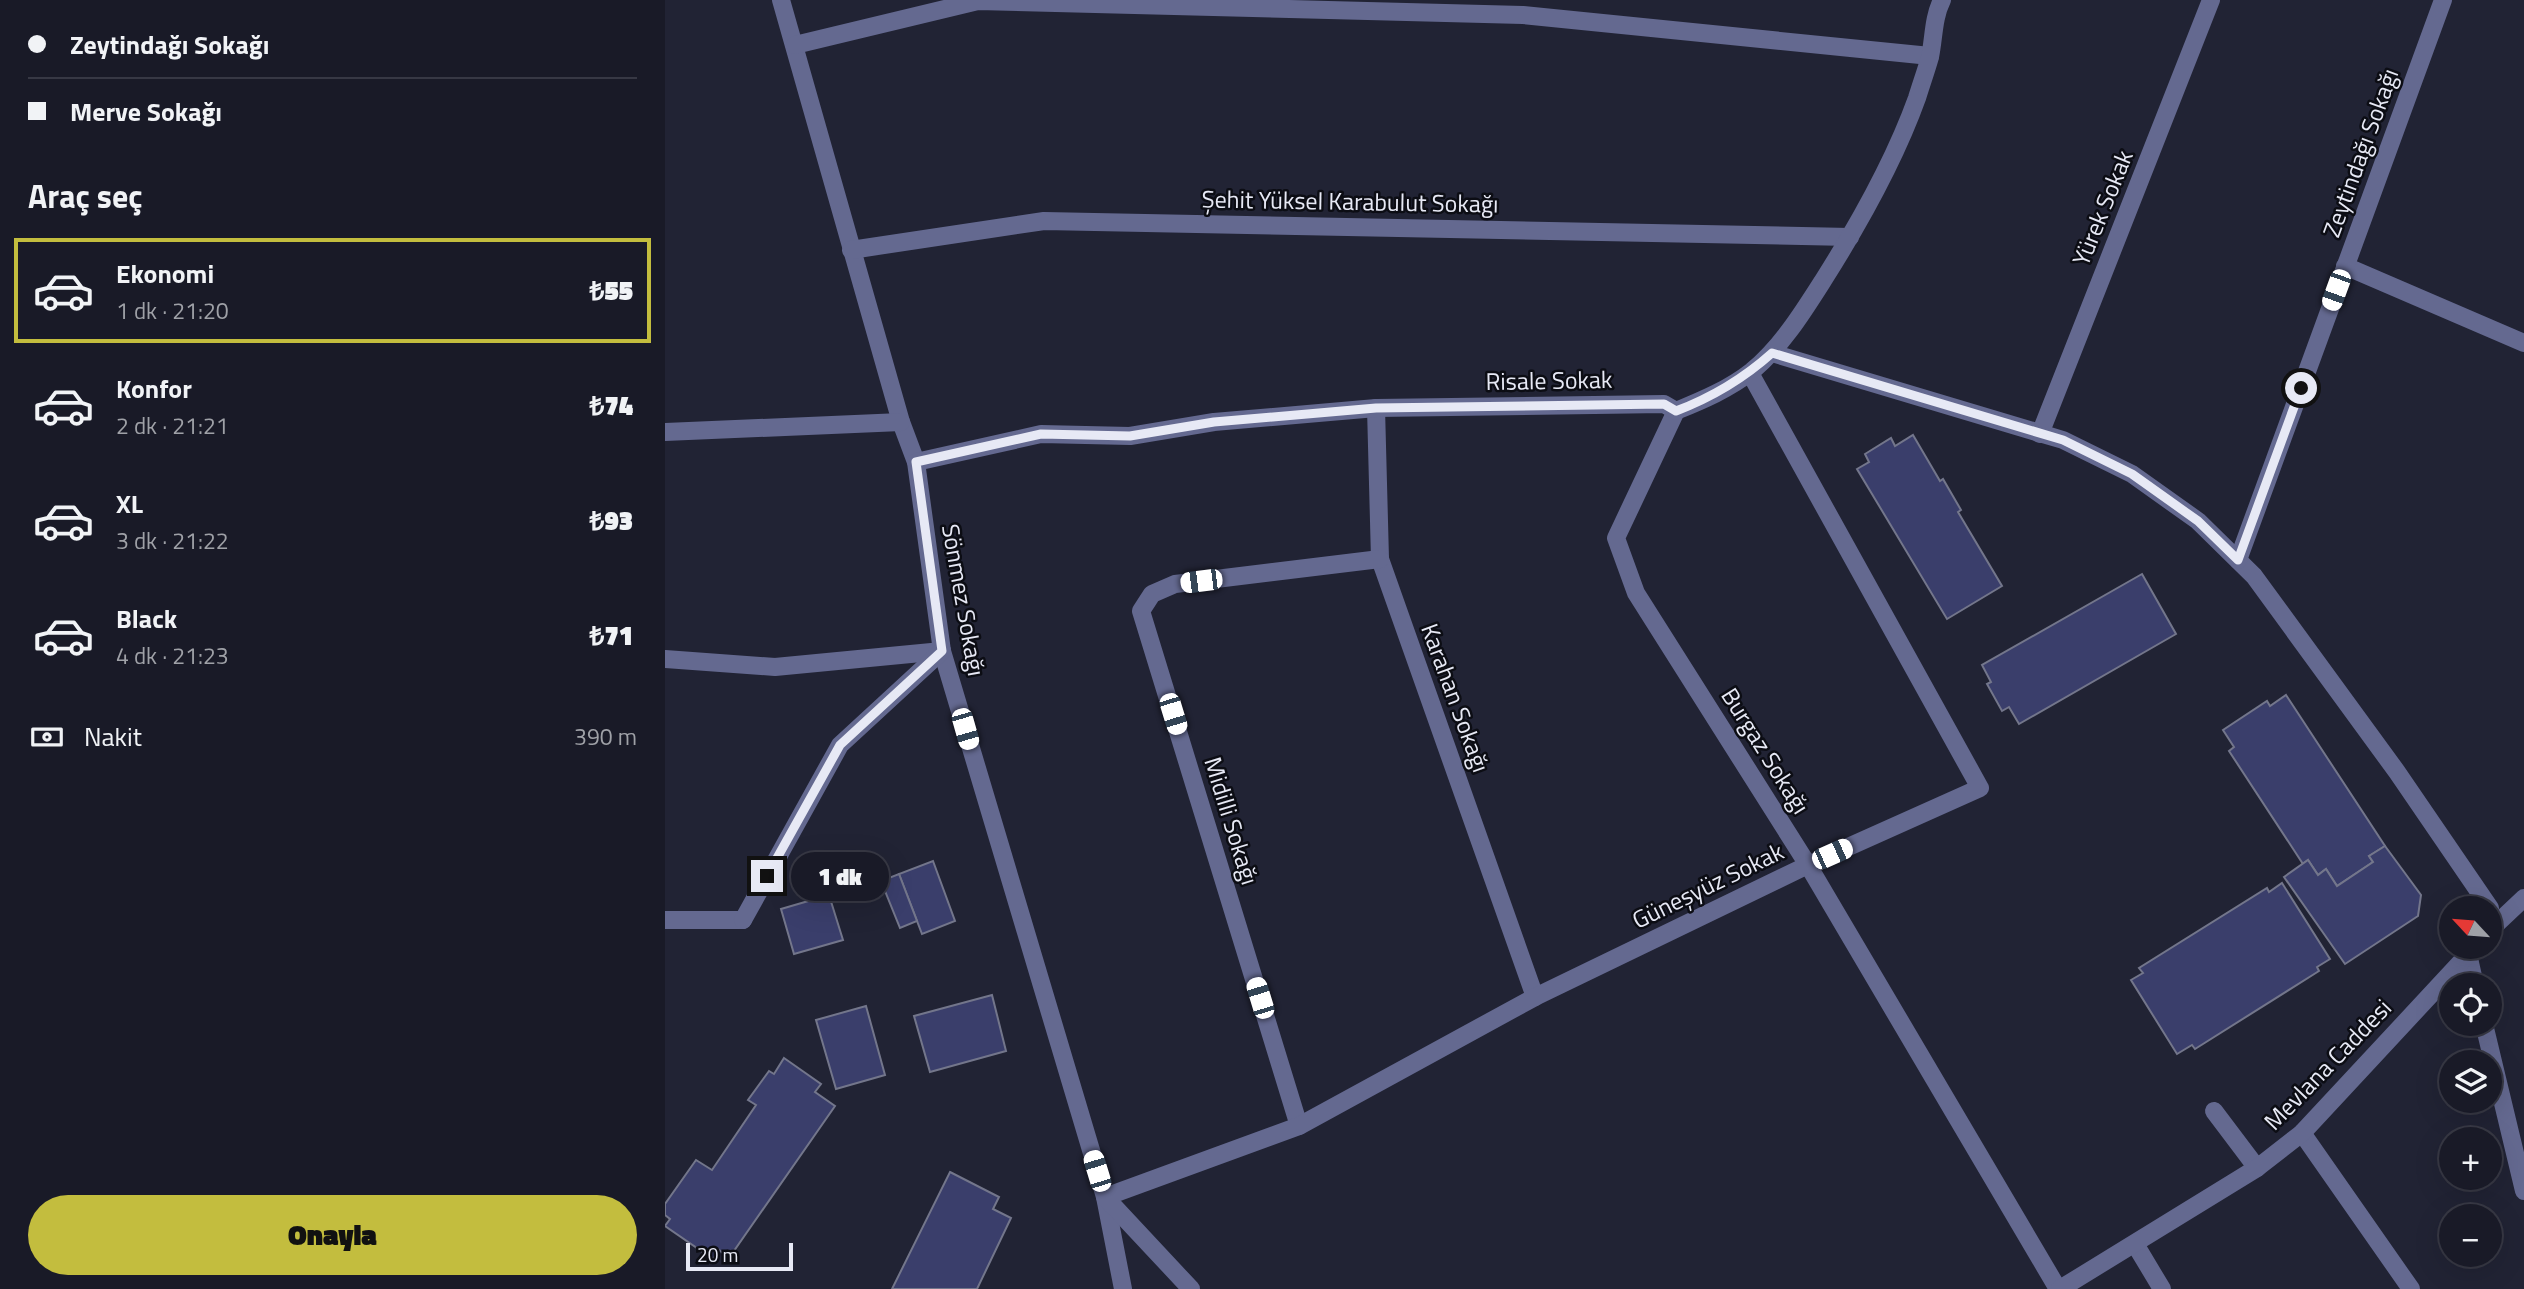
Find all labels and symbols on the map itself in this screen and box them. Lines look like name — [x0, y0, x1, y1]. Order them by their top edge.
street label: Zeytindağı Sokağı — [2313, 63, 2407, 242]
street label: Yürek Sokak — [2063, 144, 2142, 271]
street label: Şehit Yüksel Karabulut Sokağı — [1201, 180, 1499, 222]
car — [2319, 267, 2354, 313]
street label: Risale Sokak — [1485, 361, 1613, 399]
route start — [2285, 372, 2317, 404]
street label: Sönmez Sokağı — [933, 521, 995, 679]
car — [1179, 568, 1224, 594]
street label: Karahan Sokağı — [1412, 618, 1499, 777]
street label: Burgaz Sokağı — [1713, 680, 1819, 821]
car — [1157, 691, 1190, 737]
car — [950, 706, 981, 752]
street label: Midilli Sokağı — [1195, 752, 1268, 889]
street label: Güneşyüz Sokak — [1626, 833, 1790, 937]
car — [1809, 836, 1856, 872]
callout: 1 dk — [791, 852, 889, 900]
route end — [751, 860, 783, 892]
north arrow — [2439, 896, 2503, 959]
car — [1244, 975, 1277, 1021]
street label: Mevlana Caddesi — [2255, 991, 2399, 1138]
car — [1081, 1148, 1114, 1194]
scale bar — [686, 1240, 793, 1272]

